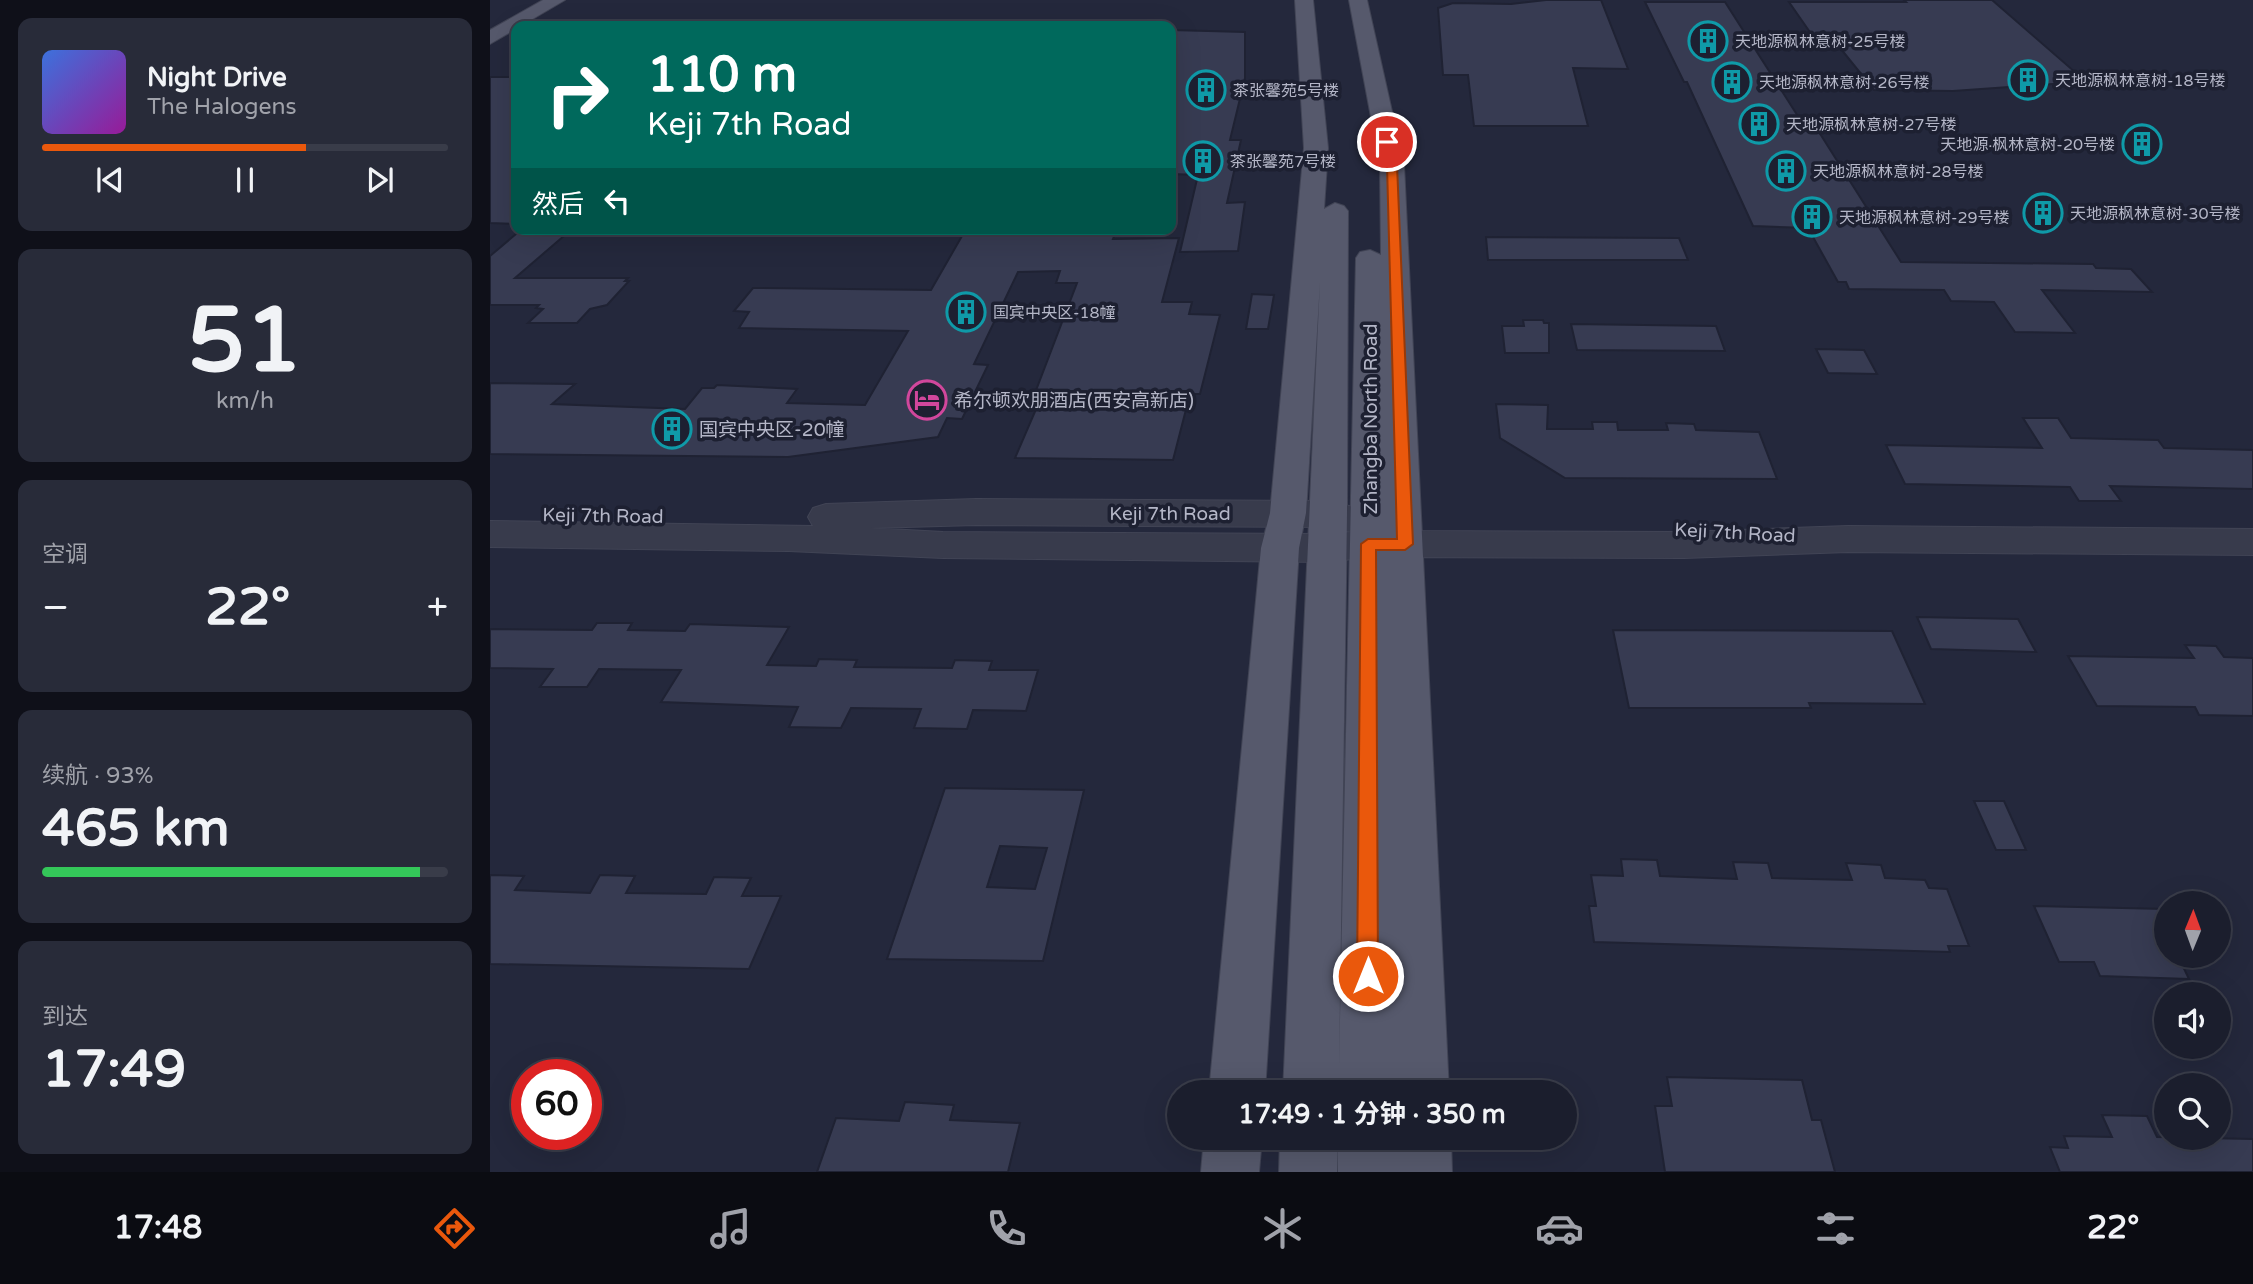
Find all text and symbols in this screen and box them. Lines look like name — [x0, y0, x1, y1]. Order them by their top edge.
building icon: 天地源枫林意树-25号楼 — [1687, 20, 1729, 62]
place label: 天地源枫林意树-25号楼 — [1735, 32, 1906, 52]
text: 110 m — [647, 46, 797, 105]
icon: right — [532, 49, 623, 140]
building icon: 天地源枫林意树-18号楼 — [2007, 59, 2049, 101]
building icon: 天地源枫林意树-26号楼 — [1711, 61, 1753, 103]
text: Night Drive — [147, 62, 287, 93]
building icon: 茶张馨苑5号楼 — [1185, 69, 1227, 111]
place label: 天地源枫林意树-18号楼 — [2055, 71, 2226, 91]
place label: 天地源枫林意树-26号楼 — [1759, 73, 1930, 93]
place label: 茶张馨苑5号楼 — [1233, 81, 1339, 101]
text: The Halogens — [147, 93, 296, 121]
building icon: 天地源枫林意树-27号楼 — [1738, 103, 1780, 145]
text: Keji 7th Road — [647, 106, 852, 144]
pin — [1357, 112, 1417, 172]
place label: 天地源枫林意树-27号楼 — [1786, 115, 1957, 135]
icon: arrive — [1368, 123, 1406, 161]
building icon: 天地源·枫林意树-20号楼 — [2121, 123, 2163, 165]
place label: 天地源·枫林意树-20号楼 — [1940, 135, 2115, 155]
building icon: 茶张馨苑7号楼 — [1182, 140, 1224, 182]
building icon: 天地源枫林意树-28号楼 — [1765, 150, 1807, 192]
place label: 茶张馨苑7号楼 — [1230, 152, 1336, 172]
icon: previous — [91, 161, 129, 199]
icon: pause — [226, 161, 264, 199]
icon: next — [361, 161, 399, 199]
place label: 天地源枫林意树-28号楼 — [1813, 162, 1984, 182]
icon: left — [598, 182, 636, 220]
text: 然后 — [532, 189, 584, 220]
building icon: 天地源枫林意树-30号楼 — [2022, 192, 2064, 234]
building icon: 天地源枫林意树-29号楼 — [1791, 196, 1833, 238]
place label: 天地源枫林意树-30号楼 — [2070, 204, 2241, 224]
place label: 天地源枫林意树-29号楼 — [1839, 208, 2010, 228]
text: 51 — [188, 286, 302, 396]
building icon: 国宾中央区-18幢 — [945, 291, 987, 333]
place label: 国宾中央区-18幢 — [993, 303, 1116, 323]
street label: Zhangba North Road — [1360, 324, 1382, 514]
hotel icon: 希尔顿欢朋酒店(西安高新店) — [906, 379, 948, 421]
text: km/h — [216, 387, 274, 415]
place label: 希尔顿欢朋酒店(西安高新店) — [954, 390, 1194, 412]
building icon: 国宾中央区-20幢 — [651, 408, 693, 450]
place label: 国宾中央区-20幢 — [699, 419, 845, 441]
street label: Keji 7th Road — [1109, 503, 1231, 525]
street label: Keji 7th Road — [542, 504, 664, 528]
street label: Keji 7th Road — [1674, 519, 1796, 547]
text: 空调 — [42, 541, 88, 569]
text: 22° — [205, 576, 290, 639]
text: − — [42, 585, 69, 631]
text: + — [427, 585, 448, 631]
text: 续航 · 93% — [42, 762, 154, 790]
text: 465 km — [42, 797, 230, 860]
north arrow — [2154, 891, 2231, 968]
map controls — [2154, 891, 2231, 1150]
position arrow — [1331, 939, 1405, 1013]
button: sound — [2154, 982, 2231, 1059]
text: 到达 — [42, 1003, 88, 1031]
text: 17:49 — [42, 1038, 186, 1101]
speed limit sign: 60 — [511, 1059, 602, 1150]
button: search — [2154, 1073, 2231, 1150]
text: 17:49 · 1 分钟 · 350 m — [1238, 1099, 1506, 1130]
icon: directions — [430, 1204, 479, 1253]
icon: music — [706, 1204, 755, 1253]
icon: phone — [982, 1204, 1031, 1253]
icon: climate — [1258, 1204, 1307, 1253]
icon: car — [1535, 1204, 1584, 1253]
icon: filters — [1811, 1204, 1860, 1253]
text: 17:48 — [114, 1209, 202, 1247]
text: 22° — [2087, 1209, 2139, 1247]

